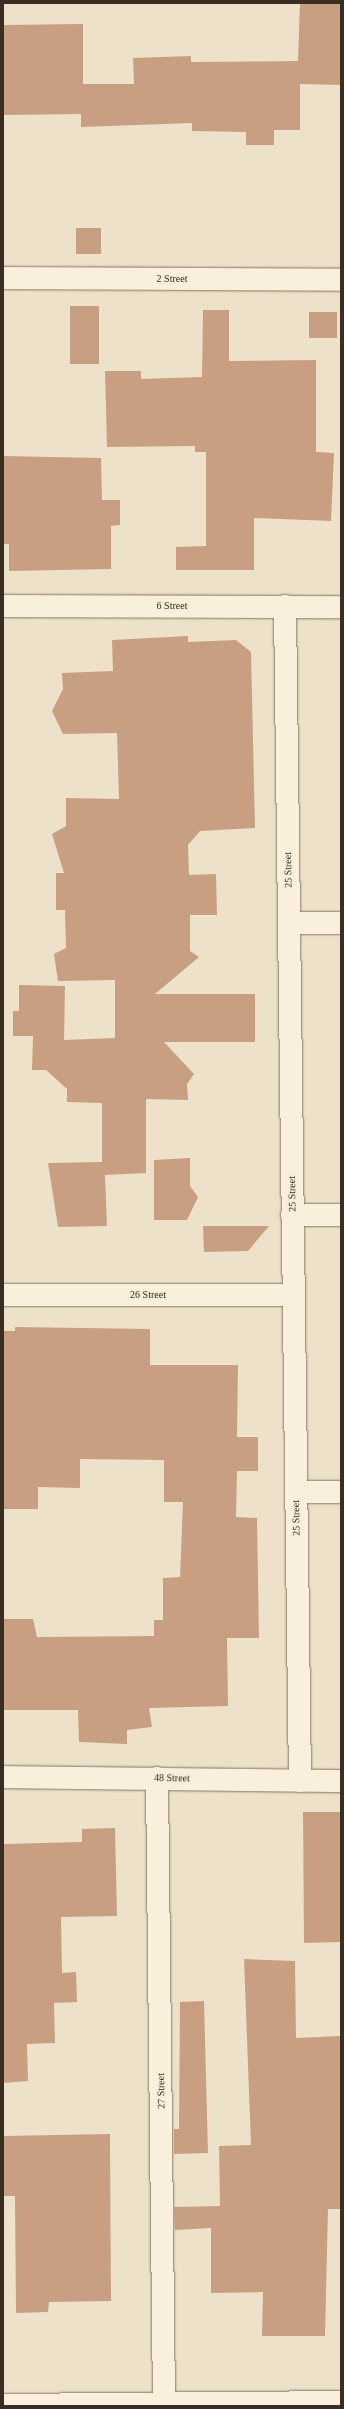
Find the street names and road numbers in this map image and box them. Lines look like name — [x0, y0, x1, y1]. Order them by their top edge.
street label: 2 Street — [154, 273, 190, 285]
street label: 6 Street — [154, 600, 190, 612]
street label: 25 Street — [282, 849, 294, 891]
street label: 25 Street — [286, 1173, 298, 1215]
street label: 26 Street — [127, 1289, 169, 1301]
street label: 25 Street — [290, 1497, 302, 1539]
street label: 48 Street — [151, 1772, 193, 1784]
street label: 27 Street — [155, 2070, 167, 2112]

